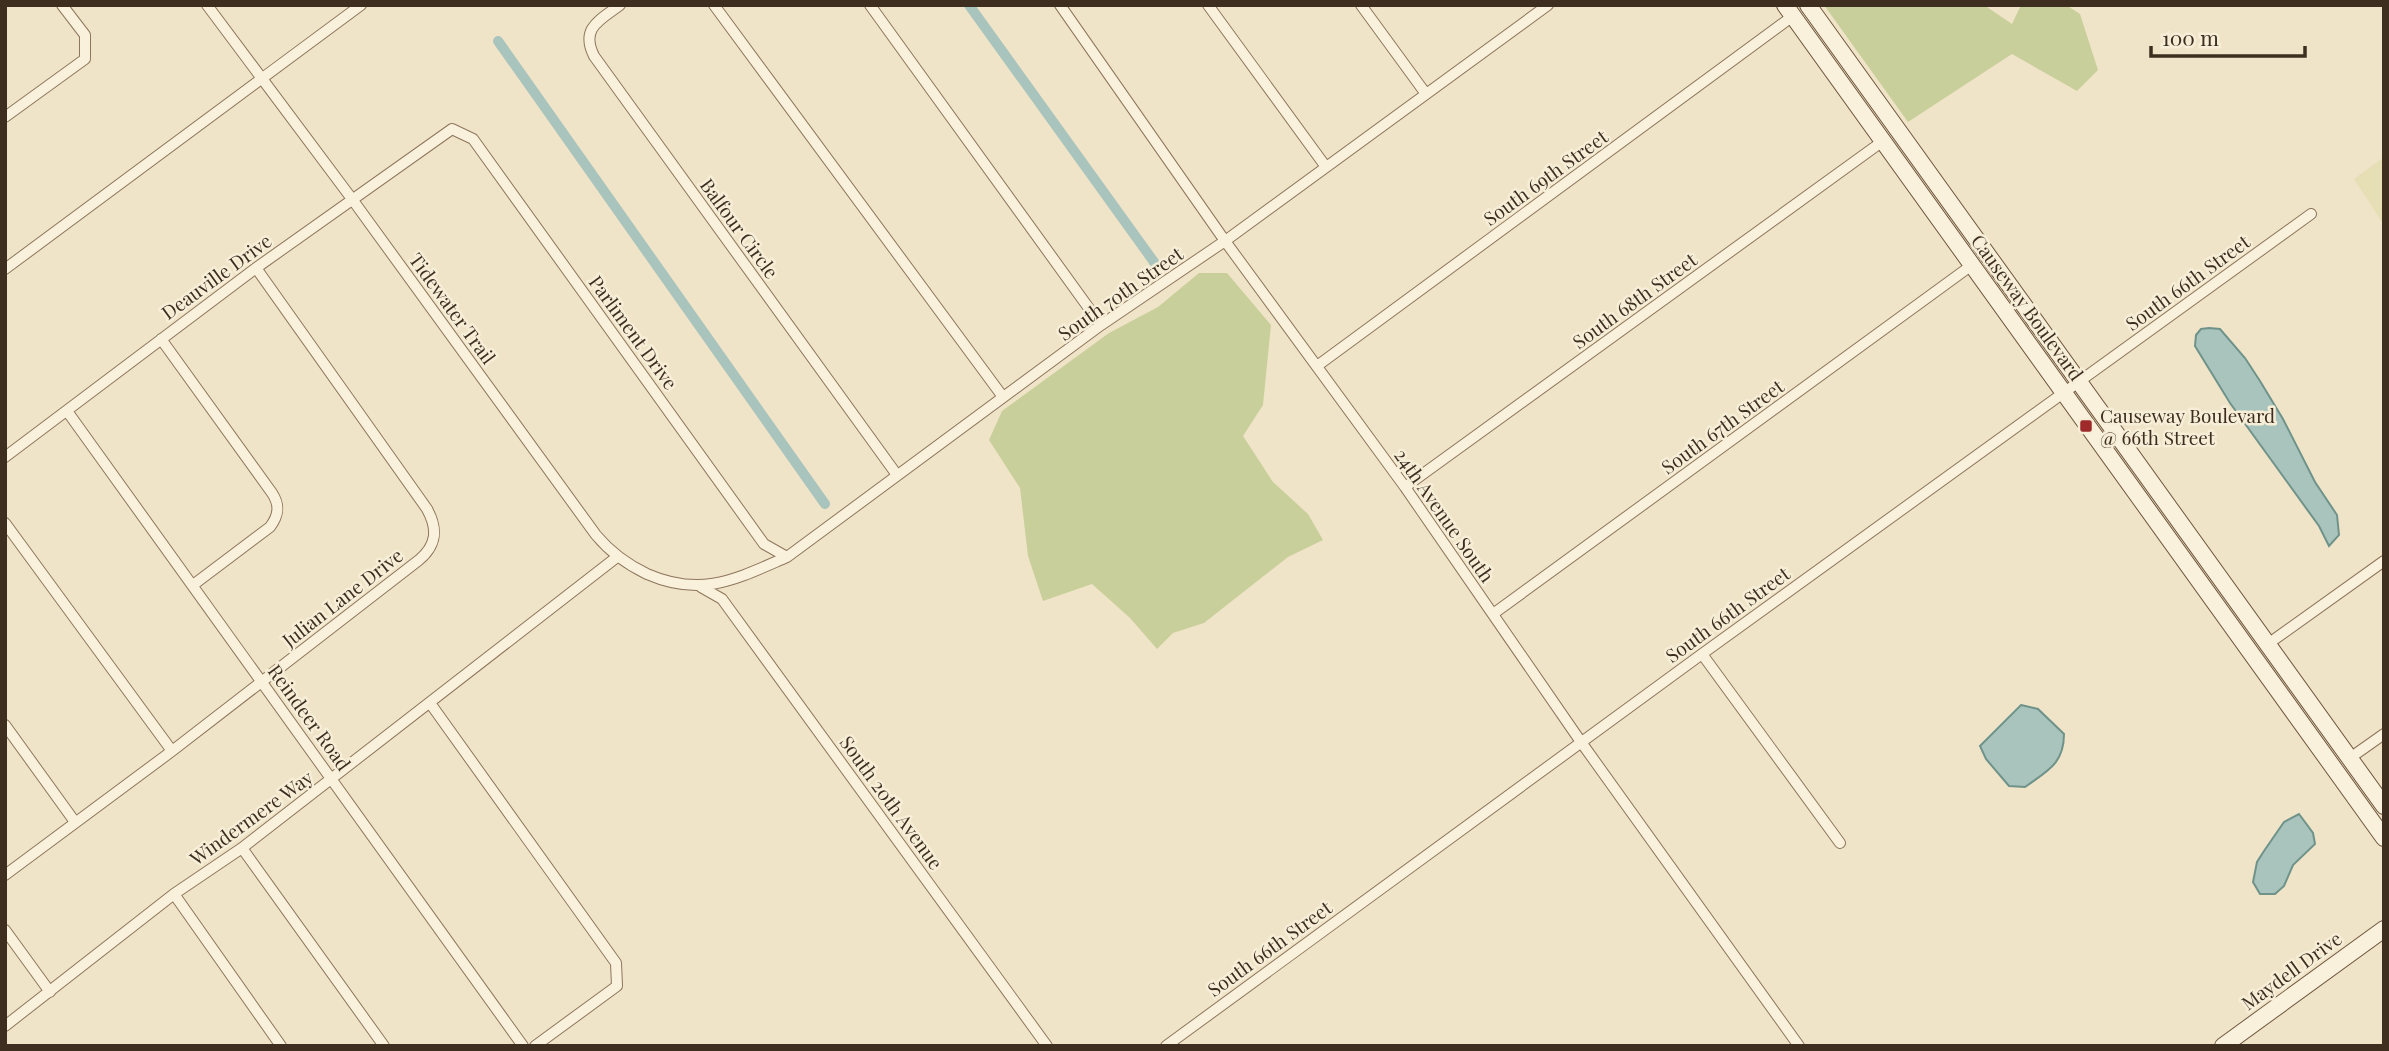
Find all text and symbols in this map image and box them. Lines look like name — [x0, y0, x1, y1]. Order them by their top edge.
scale bar — [2151, 14, 2305, 58]
text: 100 m — [2162, 23, 2219, 51]
street label: South 69th Street — [1478, 123, 1613, 231]
street label: Balfour Circle — [695, 173, 785, 283]
street label: Deauville Drive — [156, 227, 276, 325]
street label: South 66th Street — [2120, 228, 2255, 336]
street label: Causeway Boulevard — [1966, 229, 2090, 385]
street label: South 70th Street — [1052, 240, 1188, 346]
street label: South 68th Street — [1567, 246, 1702, 354]
street label: Tidewater Trail — [404, 247, 502, 369]
street label: Parliment Drive — [584, 270, 684, 394]
street label: South 67th Street — [1655, 373, 1789, 479]
place label: Causeway Boulevard @ 66th Street — [2100, 402, 2275, 450]
marker: Causeway Boulevard @ 66th Street — [2078, 418, 2094, 434]
street label: 24th Avenue South — [1389, 443, 1501, 587]
street label: Julian Lane Drive — [276, 542, 408, 653]
street label: South 66th Street — [1660, 560, 1795, 668]
street label: Reindeer Road — [263, 659, 357, 775]
street label: South 20th Avenue — [835, 730, 949, 874]
street label: Windermere Way — [183, 763, 318, 871]
street label: South 66th Street — [1202, 894, 1337, 1002]
street label: Maydell Drive — [2236, 925, 2346, 1015]

